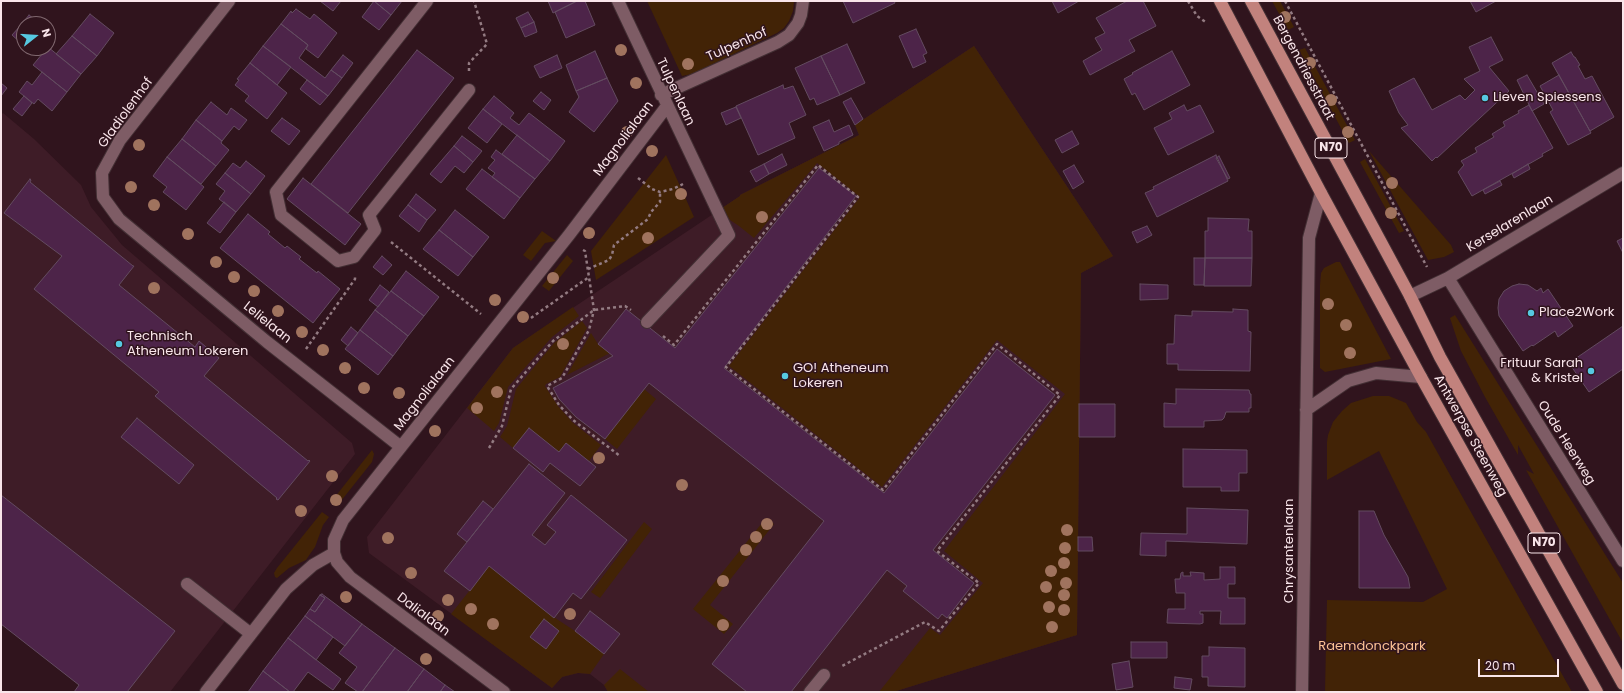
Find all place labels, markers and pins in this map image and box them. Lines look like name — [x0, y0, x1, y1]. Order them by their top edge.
place label: Lieven Spiessens — [1493, 90, 1601, 106]
marker: Lieven Spiessens — [1480, 93, 1490, 103]
place label: Place2Work — [1539, 305, 1614, 321]
marker: Place2Work — [1526, 308, 1536, 318]
place label: Technisch Atheneum Lokeren — [127, 329, 248, 360]
marker: Technisch Atheneum Lokeren — [114, 339, 124, 349]
place label: Frituur Sarah & Kristel — [1500, 356, 1583, 387]
place label: GO! Atheneum Lokeren — [793, 361, 889, 392]
marker: Frituur Sarah & Kristel — [1586, 366, 1596, 376]
marker: GO! Atheneum Lokeren — [780, 371, 790, 381]

